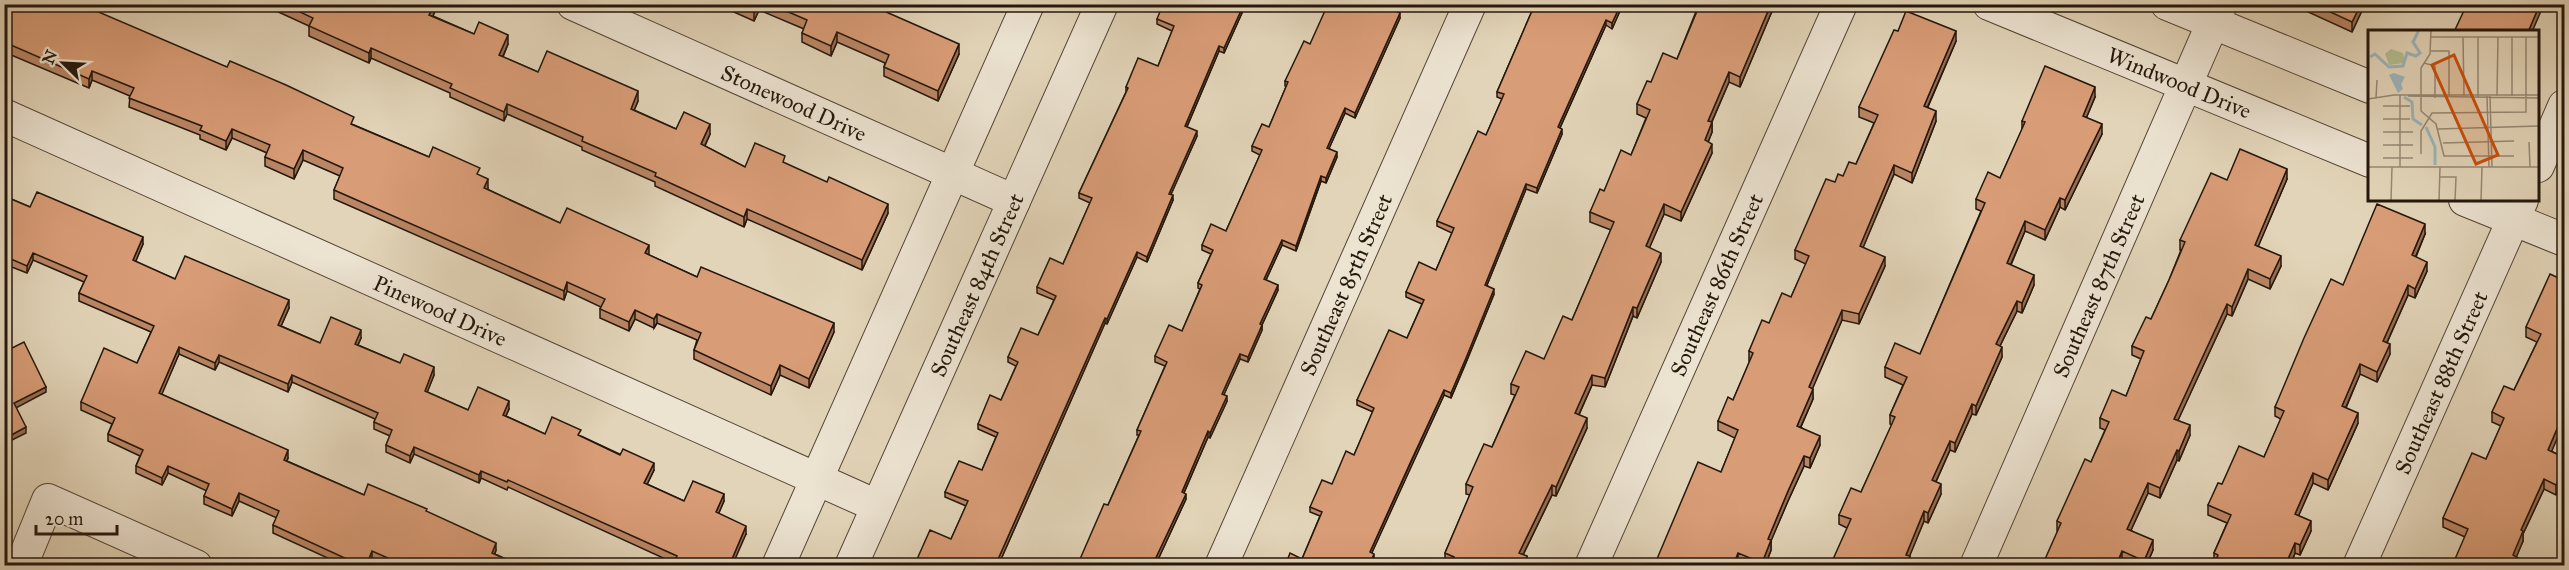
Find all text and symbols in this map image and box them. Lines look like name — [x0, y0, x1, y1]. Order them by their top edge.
inset map — [2368, 30, 2539, 201]
north arrow — [33, 33, 93, 93]
street label: Windwood Drive — [2103, 41, 2255, 124]
text: N — [38, 47, 61, 67]
street label: Stonewood Drive — [717, 59, 871, 147]
street label: Southeast 84th Street — [924, 189, 1029, 381]
street label: Southeast 85th Street — [1294, 189, 1398, 380]
street label: Southeast 86th Street — [1664, 189, 1769, 380]
street label: Southeast 87th Street — [2046, 189, 2150, 381]
street label: Pinewood Drive — [369, 269, 511, 352]
street label: Southeast 88th Street — [2388, 286, 2493, 478]
scale bar — [36, 498, 117, 536]
text: 20 m — [45, 508, 83, 530]

